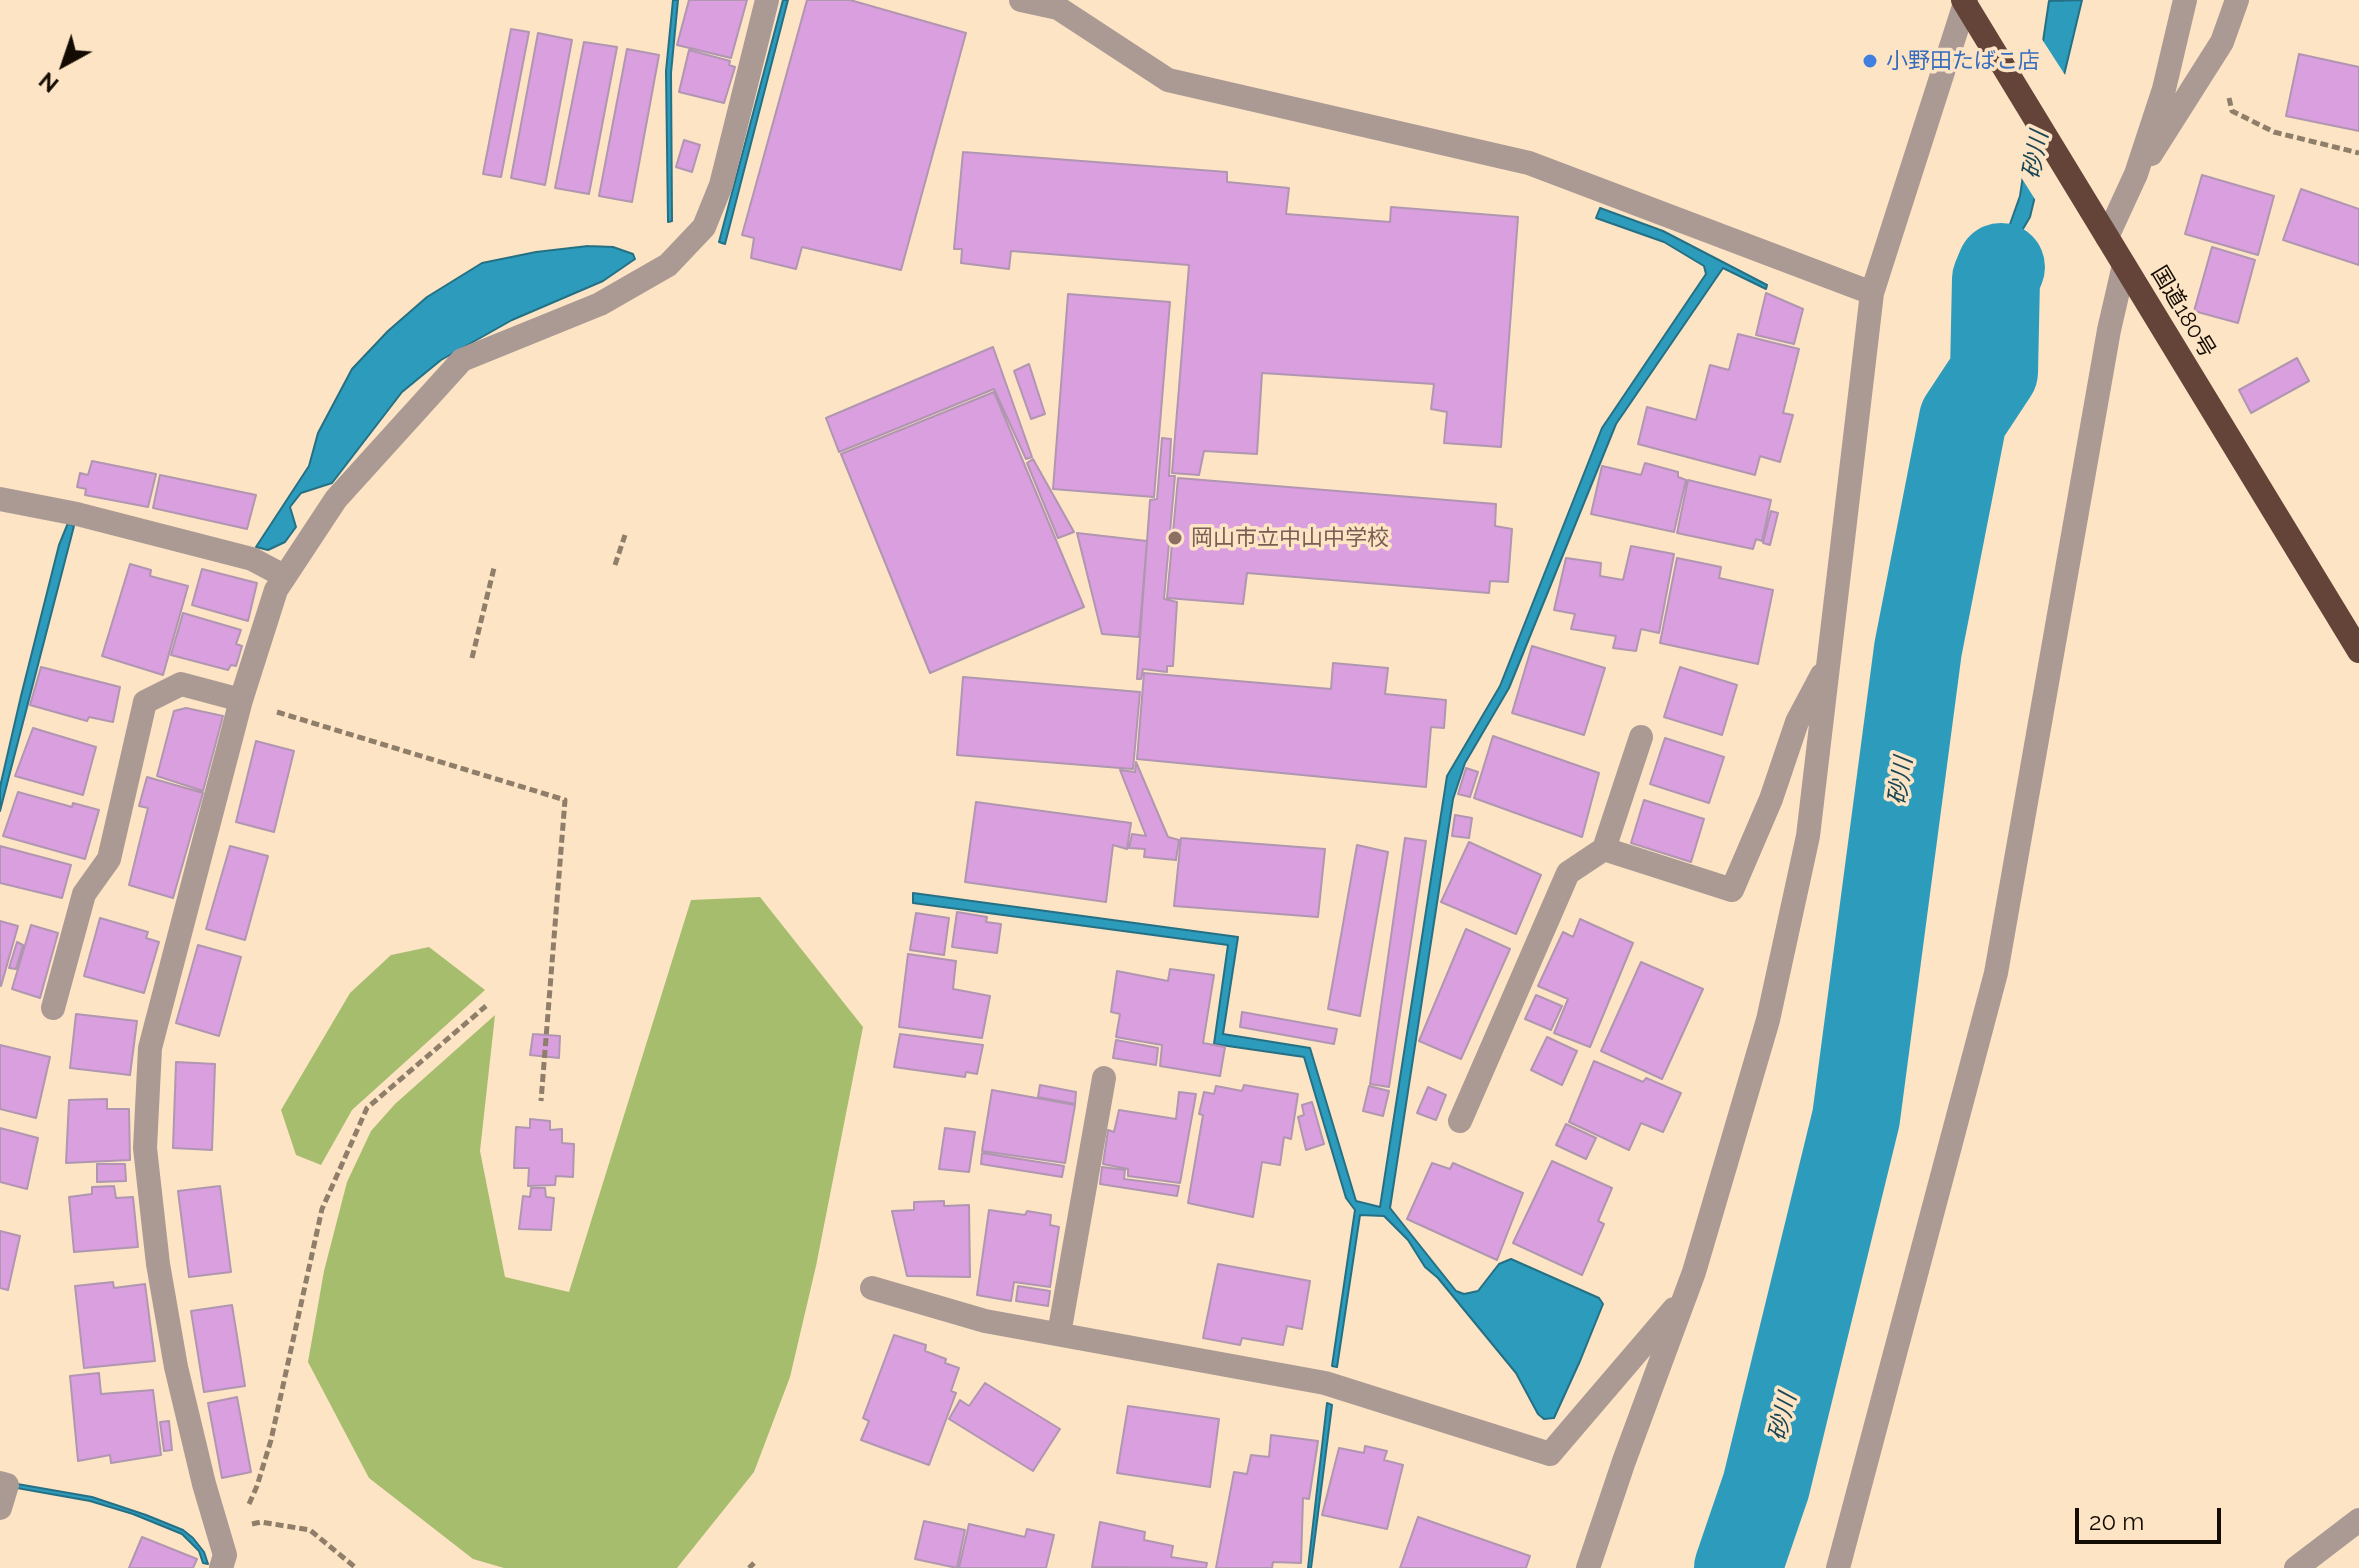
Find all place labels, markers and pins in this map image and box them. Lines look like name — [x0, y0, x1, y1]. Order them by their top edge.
place label: 小野田たばこ店 — [1886, 48, 2040, 74]
marker: 小野田たばこ店 — [1861, 52, 1879, 70]
place label: 岡山市立中山中学校 — [1191, 525, 1389, 551]
marker: 岡山市立中山中学校 — [1166, 529, 1184, 547]

